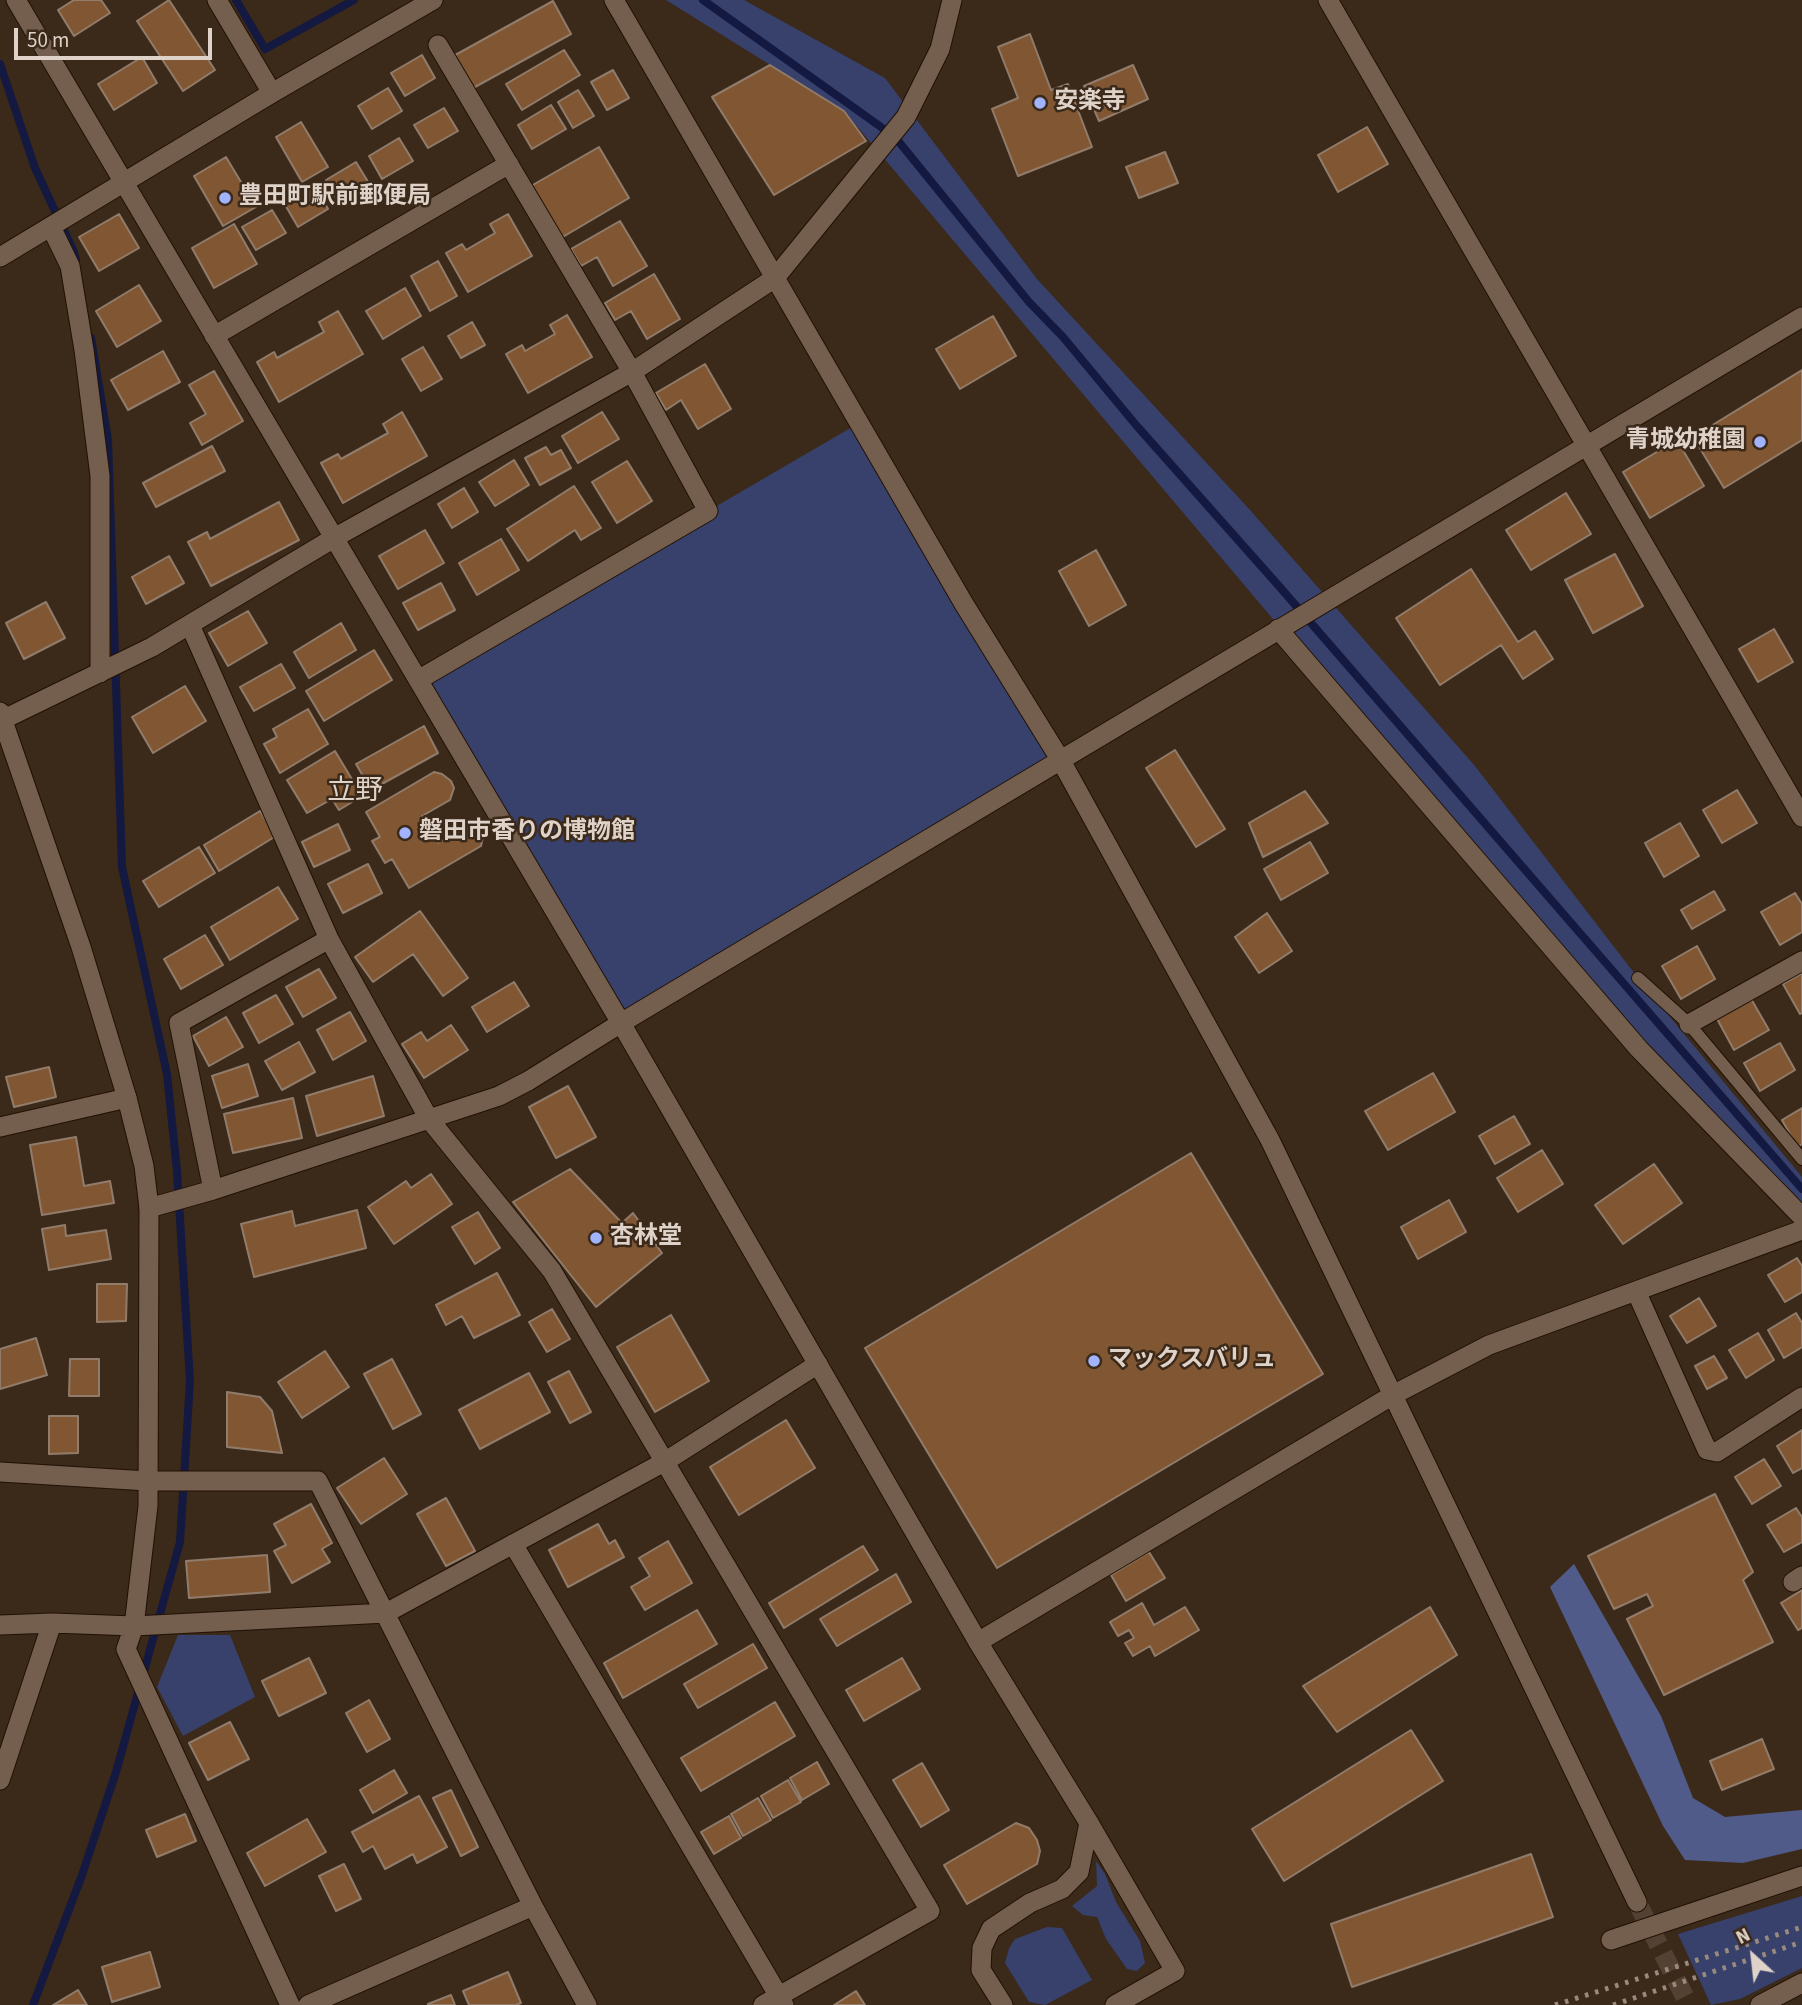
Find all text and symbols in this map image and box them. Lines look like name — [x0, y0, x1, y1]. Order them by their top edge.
scale bar — [18, 14, 215, 58]
text: 50 m — [27, 25, 69, 55]
place label: 安楽寺 — [1054, 89, 1126, 117]
marker: 安楽寺 — [1032, 95, 1048, 111]
place label: 豊田町駅前郵便局 — [239, 184, 431, 212]
marker: 豊田町駅前郵便局 — [217, 190, 233, 206]
place label: 青城幼稚園 — [1626, 428, 1746, 456]
marker: 青城幼稚園 — [1752, 434, 1768, 450]
district label: 立野 — [327, 776, 383, 810]
place label: 磐田市香りの博物館 — [419, 819, 635, 847]
marker: 磐田市香りの博物館 — [397, 825, 413, 841]
place label: 杏林堂 — [610, 1224, 682, 1252]
marker: 杏林堂 — [588, 1230, 604, 1246]
place label: マックスバリュ — [1108, 1347, 1276, 1375]
marker: マックスバリュ — [1086, 1353, 1102, 1369]
north arrow — [1718, 1921, 1788, 1991]
text: N — [1731, 1922, 1755, 1952]

